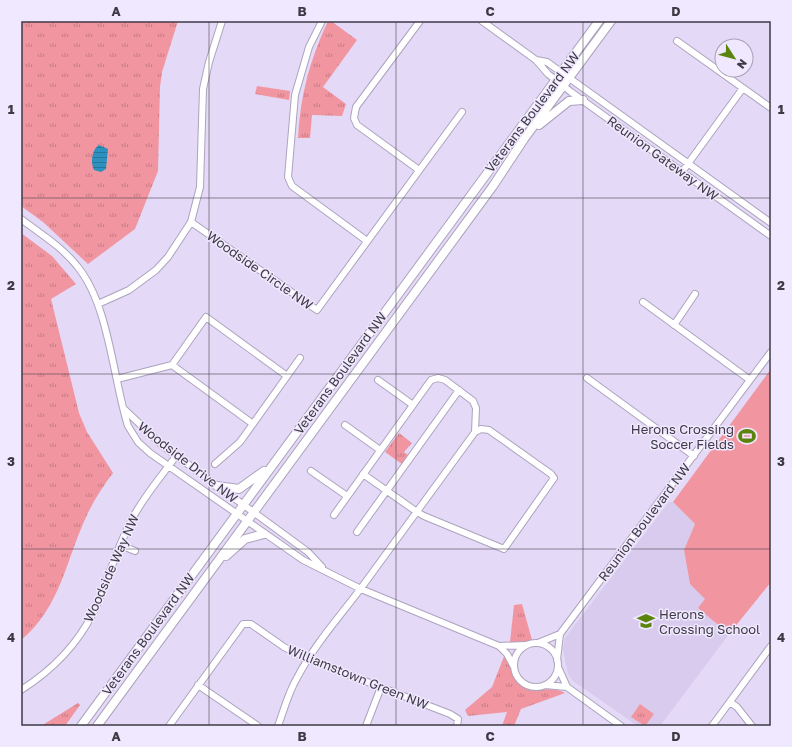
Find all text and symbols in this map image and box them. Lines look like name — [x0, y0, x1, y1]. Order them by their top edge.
text: A — [111, 3, 121, 19]
text: B — [297, 3, 307, 19]
text: C — [485, 3, 495, 19]
text: D — [671, 3, 681, 19]
north arrow — [714, 38, 754, 78]
street label: Veterans Boulevard NW — [481, 48, 583, 176]
text: N — [735, 57, 750, 71]
text: 1 — [8, 101, 15, 117]
text: 1 — [778, 101, 785, 117]
street label: Reunion Gateway NW — [604, 112, 722, 204]
street label: Woodside Circle NW — [204, 227, 317, 313]
text: 2 — [7, 277, 15, 293]
text: 2 — [777, 277, 785, 293]
street label: Veterans Boulevard NW — [290, 308, 390, 437]
street label: Woodside Drive NW — [135, 418, 242, 506]
place label: Herons Crossing Soccer Fields — [631, 421, 734, 452]
sports icon: Herons Crossing Soccer Fields — [737, 426, 757, 446]
text: 3 — [7, 453, 15, 469]
text: 3 — [777, 453, 785, 469]
street label: Reunion Boulevard NW — [595, 460, 694, 584]
street label: Woodside Way NW — [80, 511, 142, 625]
street label: Veterans Boulevard NW — [98, 569, 198, 698]
place label: Herons Crossing School — [659, 606, 760, 637]
school or university icon: Herons Crossing School — [636, 611, 656, 631]
text: 4 — [7, 629, 15, 645]
text: 4 — [777, 629, 785, 645]
street label: Williamstown Green NW — [285, 641, 431, 713]
text: A — [111, 728, 121, 744]
text: B — [297, 728, 307, 744]
text: C — [485, 728, 495, 744]
text: D — [671, 728, 681, 744]

